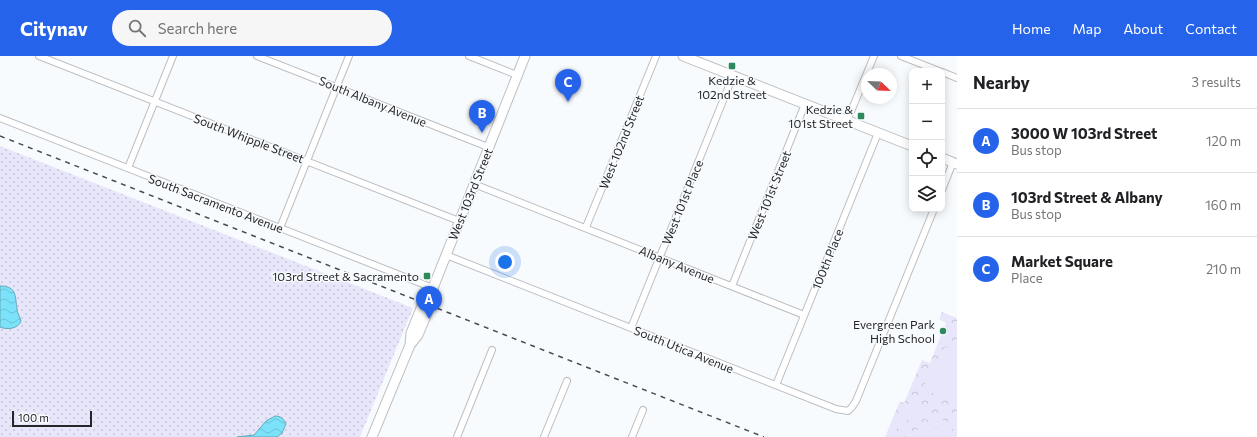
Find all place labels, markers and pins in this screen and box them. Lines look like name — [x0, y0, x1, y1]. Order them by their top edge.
marker: Kedzie & 102nd Street — [727, 61, 737, 71]
pin: C — [555, 69, 581, 102]
place label: Kedzie & 102nd Street — [697, 73, 767, 101]
pin: B — [469, 100, 495, 133]
place label: Kedzie & 101st Street — [788, 102, 853, 130]
marker: Kedzie & 101st Street — [856, 111, 866, 121]
place label: 103rd Street & Sacramento — [272, 269, 419, 283]
marker: 103rd Street & Sacramento — [422, 271, 432, 281]
pin: A — [416, 286, 442, 319]
place label: Evergreen Park High School — [853, 317, 935, 345]
marker: Evergreen Park High School — [938, 326, 948, 336]

